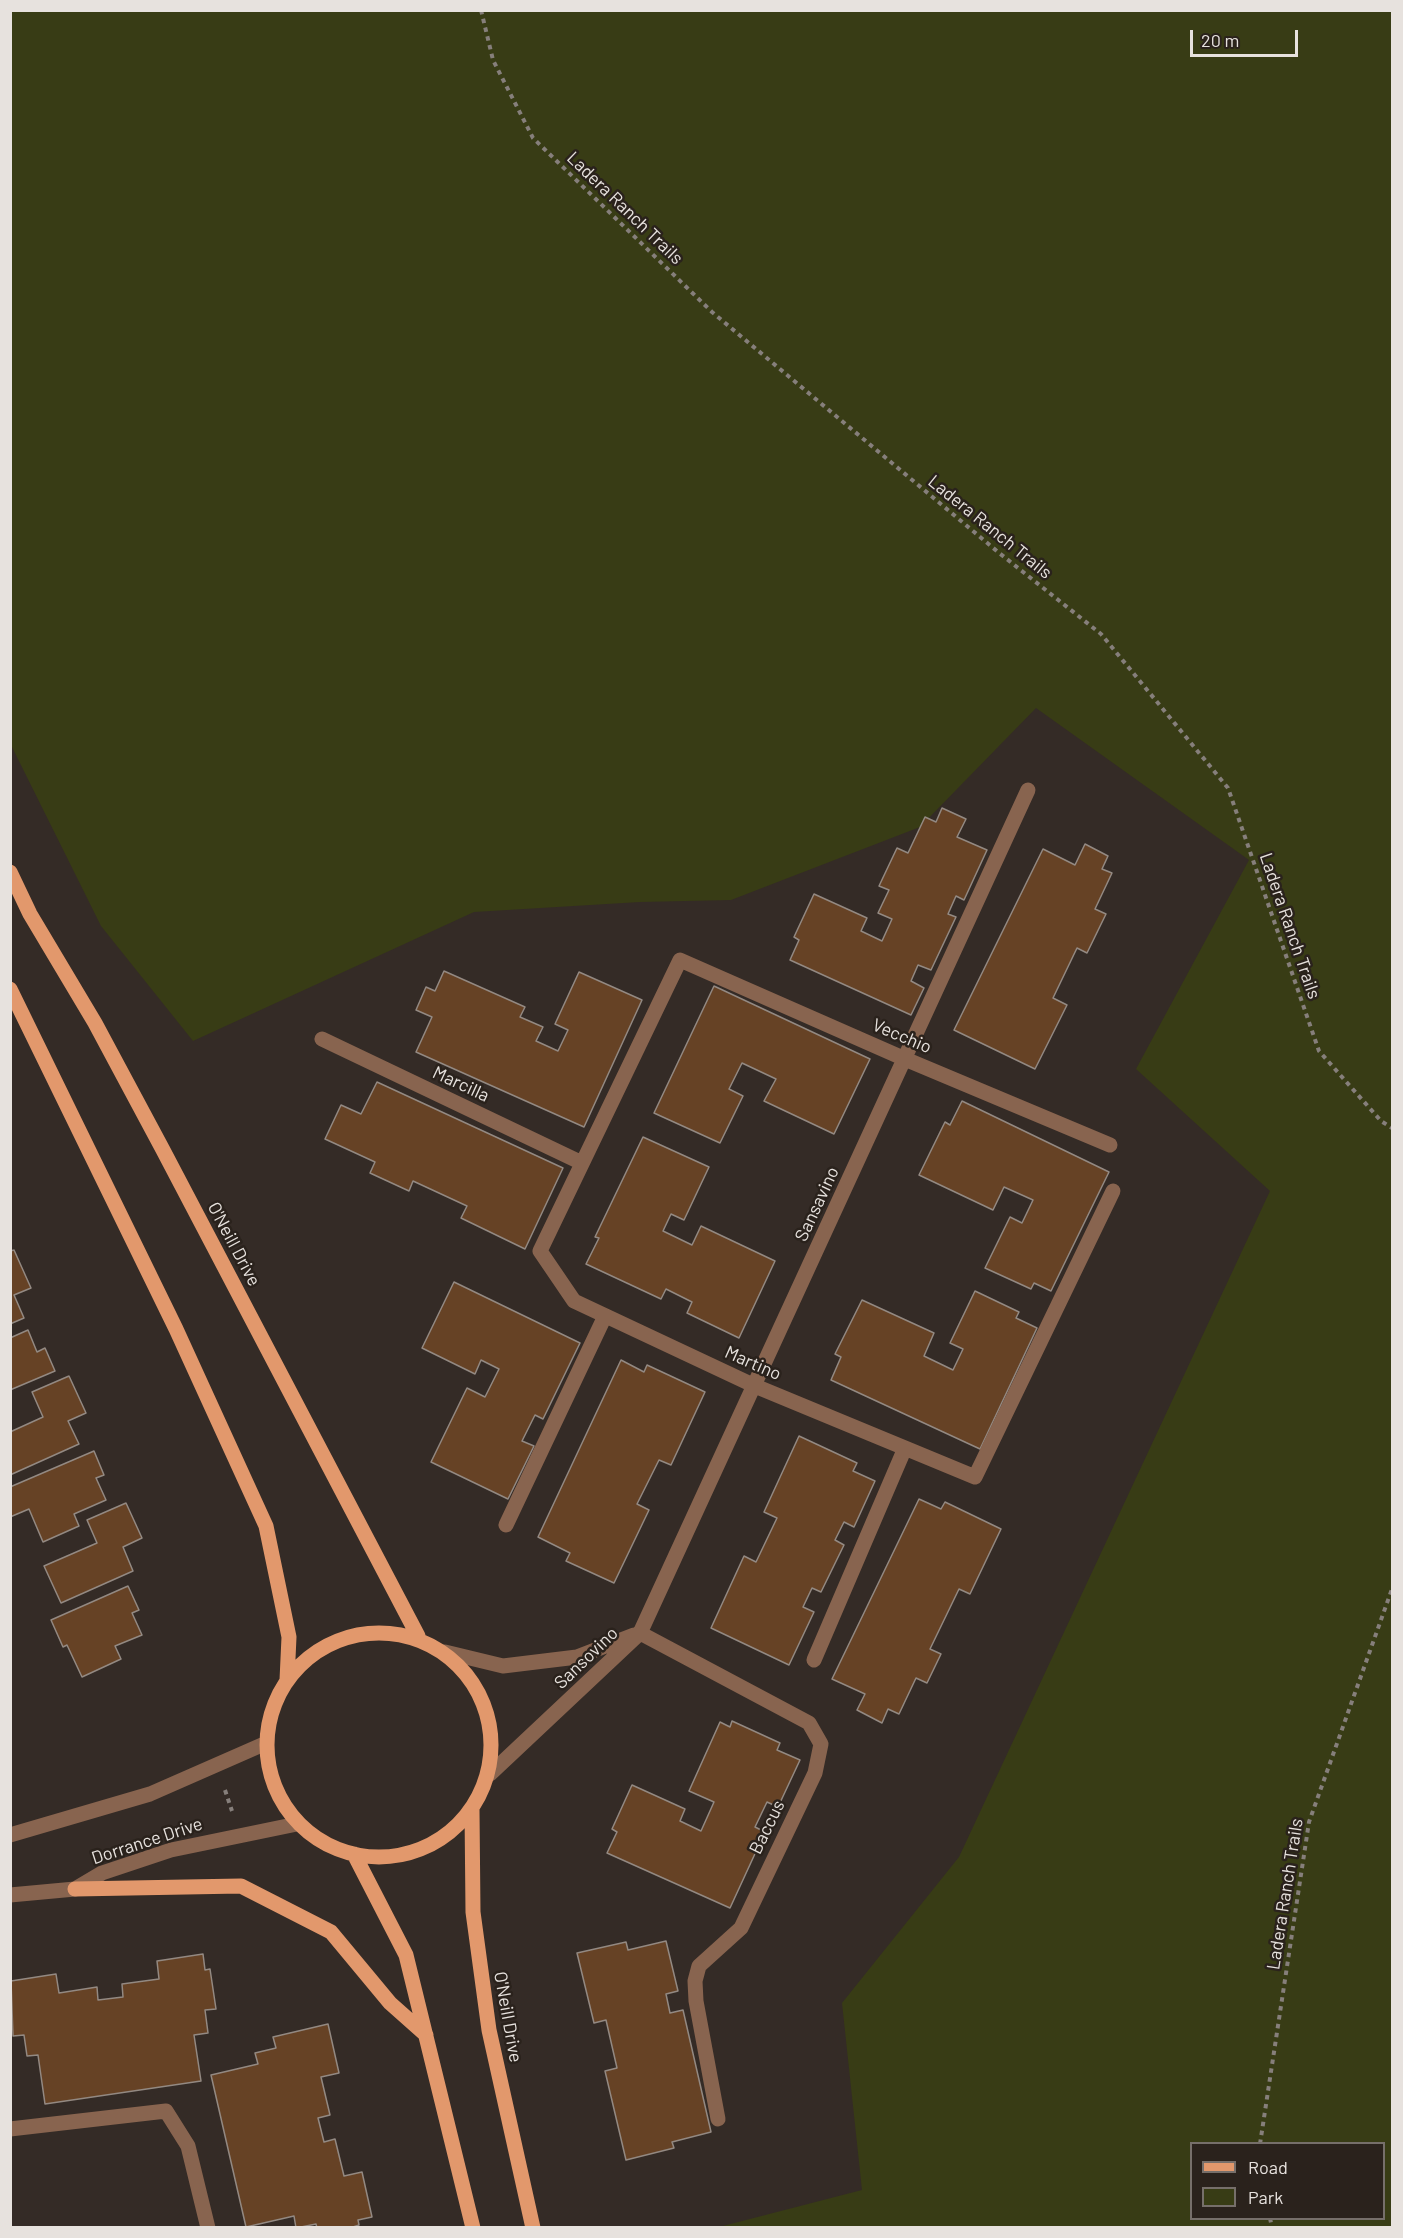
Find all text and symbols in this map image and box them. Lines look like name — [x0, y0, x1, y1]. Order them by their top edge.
scale bar — [1193, 18, 1301, 56]
text: 20 m — [1201, 29, 1239, 51]
street label: Ladera Ranch Trails — [562, 147, 688, 269]
street label: Ladera Ranch Trails — [924, 470, 1056, 584]
street label: Ladera Ranch Trails — [1255, 850, 1325, 1002]
street label: Vecchio — [869, 1014, 935, 1058]
street label: Marcilla — [429, 1062, 493, 1106]
street label: Sansavino — [790, 1163, 844, 1245]
street label: O'Neill Drive — [203, 1198, 265, 1290]
street label: Martino — [721, 1341, 785, 1385]
street label: Sansovino — [550, 1622, 622, 1694]
street label: Baccus — [745, 1796, 789, 1858]
street label: Dorrance Drive — [89, 1813, 205, 1869]
street label: Ladera Ranch Trails — [1262, 1817, 1308, 1971]
street label: O'Neill Drive — [489, 1970, 527, 2064]
legend — [1190, 2142, 1385, 2220]
text: Road — [1248, 2156, 1288, 2178]
text: Park — [1248, 2186, 1283, 2208]

